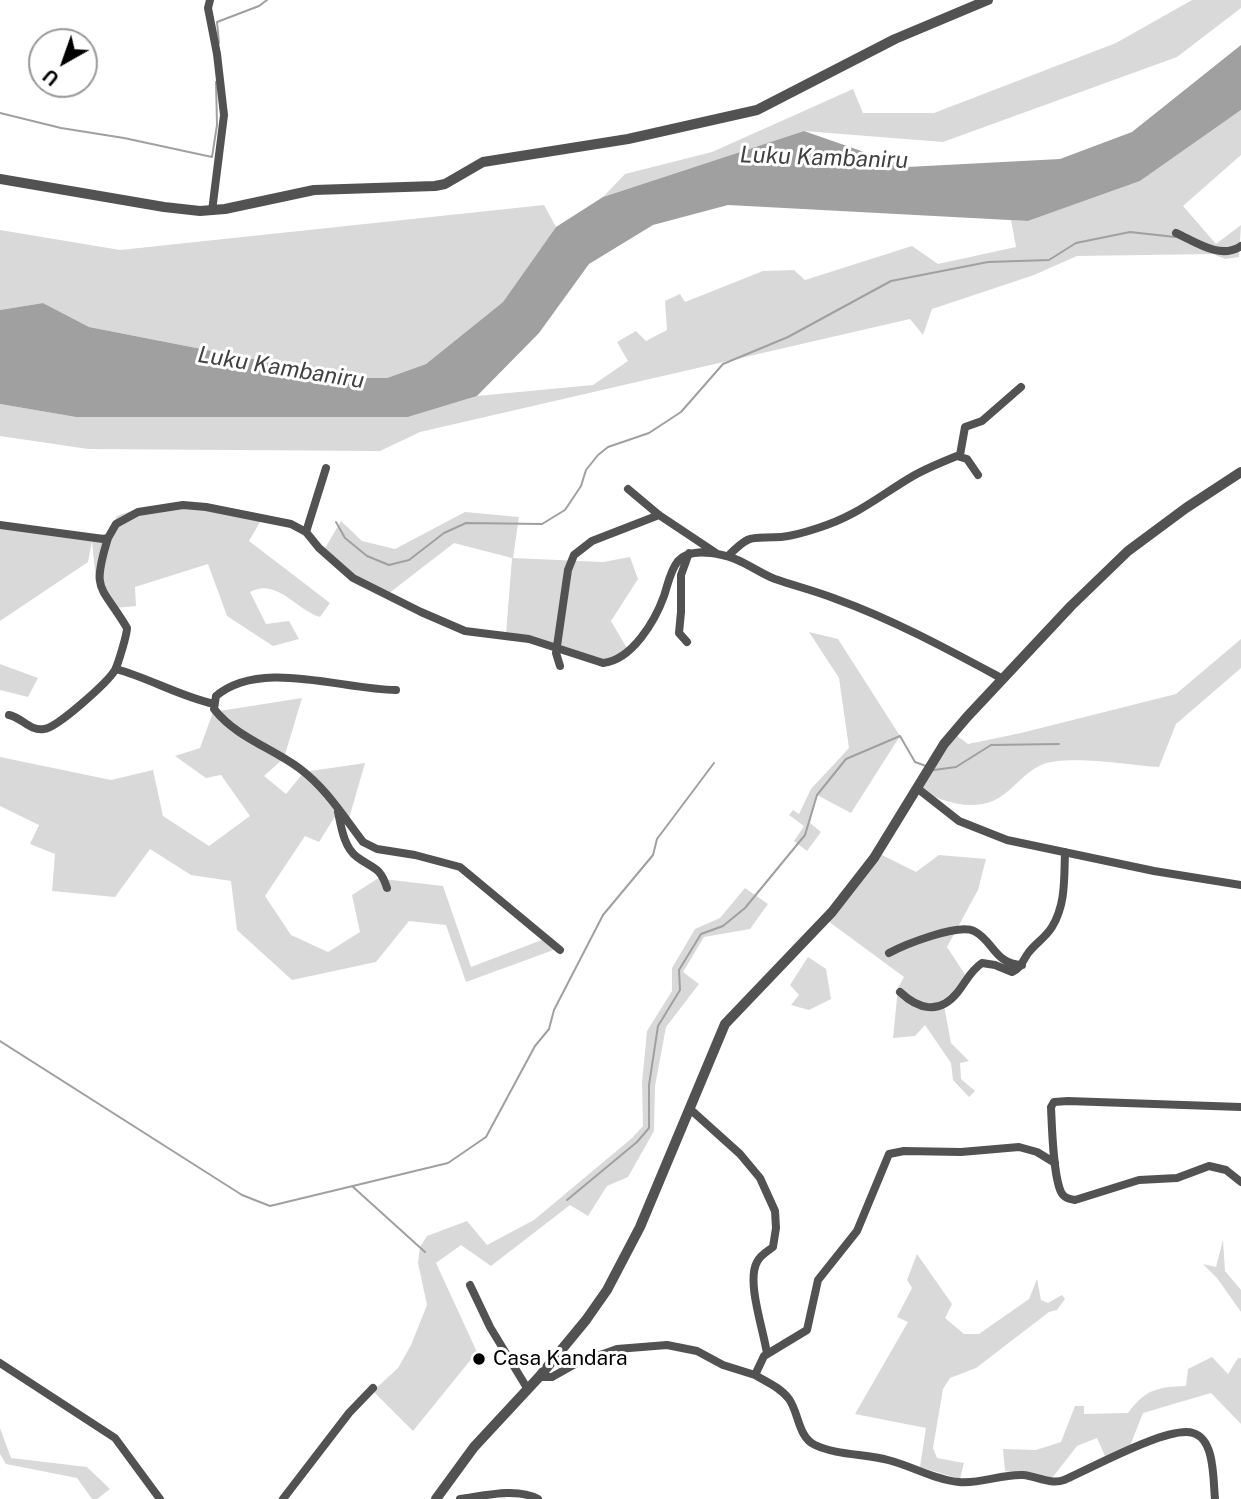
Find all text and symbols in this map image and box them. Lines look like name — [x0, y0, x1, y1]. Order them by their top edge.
north arrow — [28, 28, 98, 98]
text: U — [38, 65, 63, 90]
water label: Luku Kambaniru — [739, 141, 909, 175]
water label: Luku Kambaniru — [196, 341, 366, 395]
place label: Casa Kandara — [493, 1346, 628, 1372]
marker: Casa Kandara — [471, 1351, 487, 1367]

